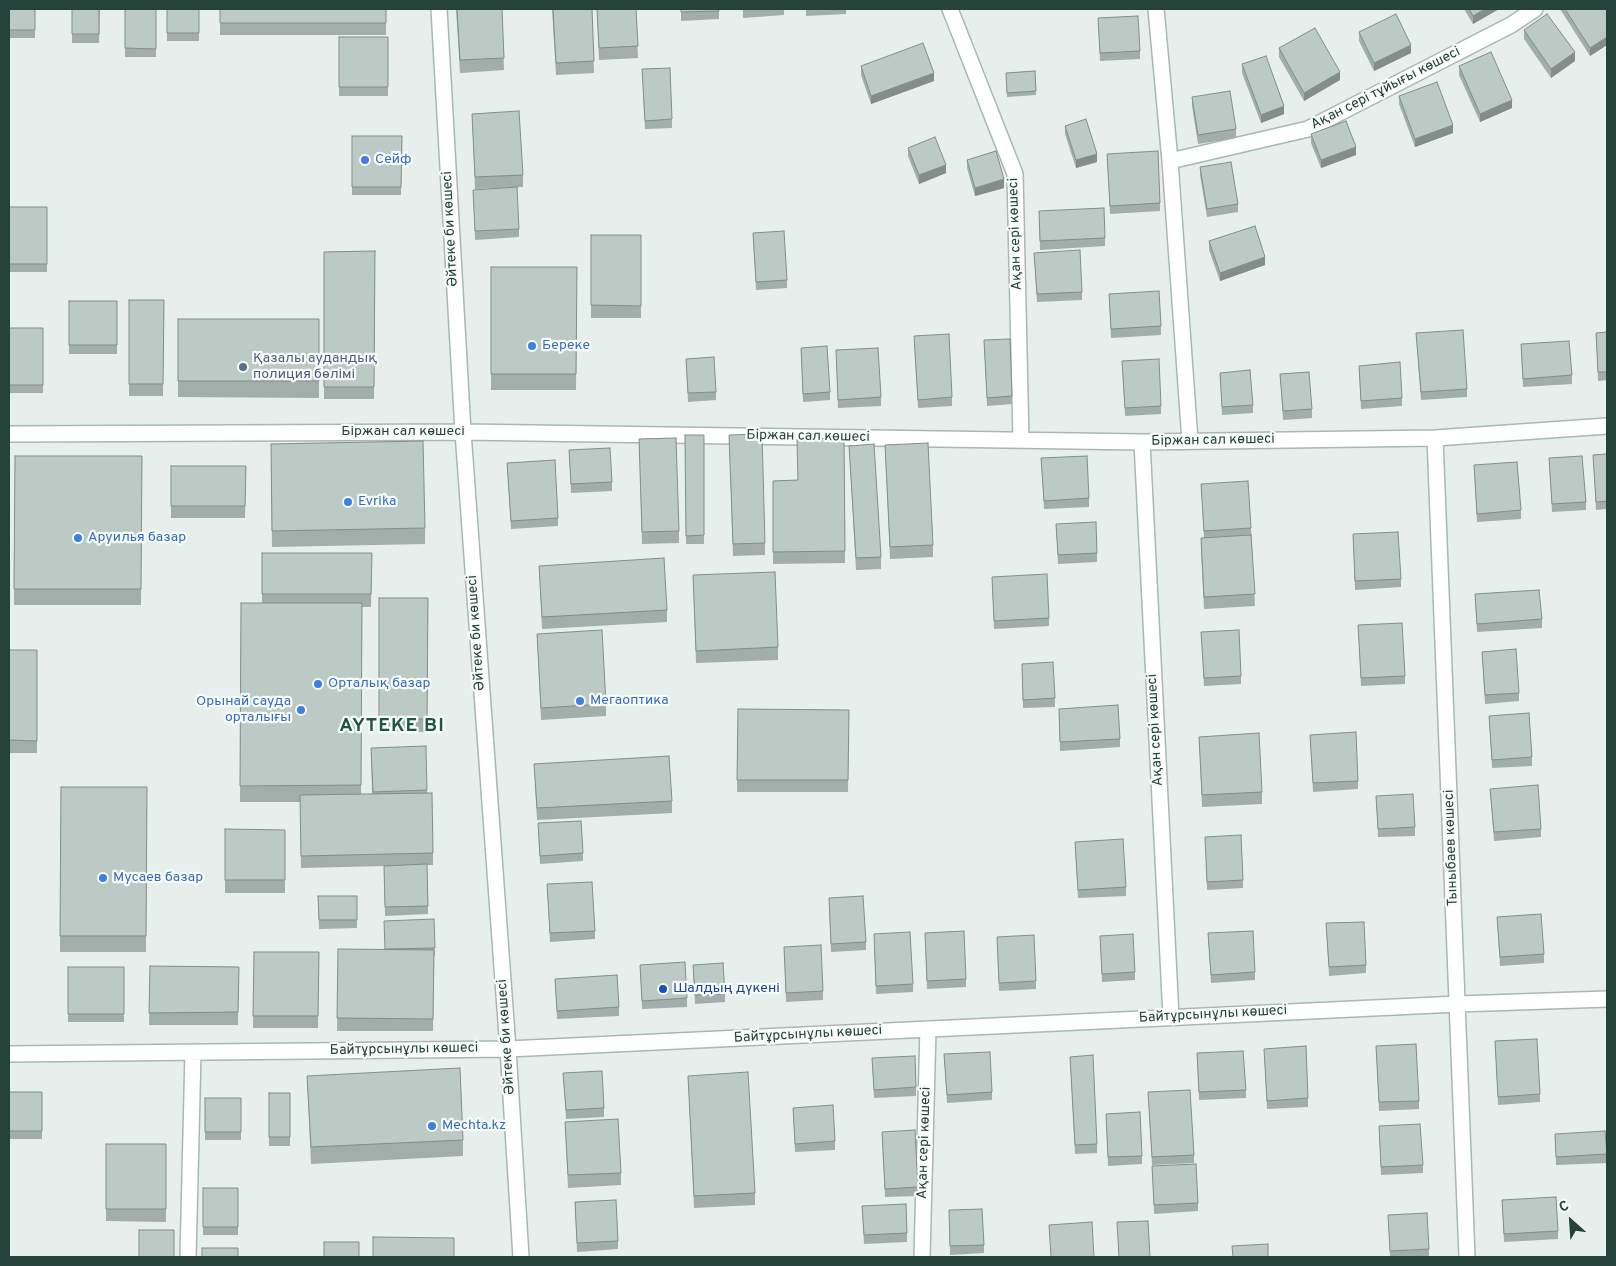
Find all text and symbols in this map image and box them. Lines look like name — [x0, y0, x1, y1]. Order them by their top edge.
street label: Ақан сері тұйығы көшесі — [1309, 44, 1463, 134]
place label: Сейф — [375, 152, 412, 168]
marker: Сейф — [359, 154, 371, 166]
street label: Әйтеке би көшесі — [440, 171, 462, 287]
street label: Ақан сері көшесі — [1006, 177, 1026, 291]
place label: Береке — [542, 338, 590, 354]
marker: Береке — [526, 340, 538, 352]
place label: Қазалы аудандық полиция бөлімі — [253, 351, 377, 384]
marker: Қазалы аудандық полиция бөлімі — [237, 361, 249, 373]
street label: Біржан сал көшесі — [341, 424, 465, 440]
street label: Біржан сал көшесі — [746, 428, 870, 446]
street label: Біржан сал көшесі — [1151, 432, 1275, 450]
place label: Evrika — [358, 494, 396, 510]
marker: Evrika — [342, 496, 354, 508]
place label: Аруилья базар — [88, 530, 186, 546]
marker: Аруилья базар — [72, 532, 84, 544]
street label: Әйтеке би көшесі — [465, 574, 489, 692]
street label: Ақан сері көшесі — [1145, 673, 1167, 787]
place label: Орталық базар — [328, 676, 430, 692]
marker: Орталық базар — [312, 678, 324, 690]
place label: Мегаоптика — [590, 693, 669, 709]
place label: Орынай сауда орталығы — [196, 694, 291, 726]
marker: Мегаоптика — [574, 695, 586, 707]
marker: Орынай сауда орталығы — [295, 704, 307, 716]
district label: AYTEKE BI — [338, 716, 446, 738]
street label: Тыныбаев көшесі — [1442, 789, 1462, 907]
place label: Мусаев базар — [113, 870, 203, 886]
marker: Мусаев базар — [97, 872, 109, 884]
street label: Әйтеке би көшесі — [495, 978, 519, 1096]
place label: Шалдың дүкені — [673, 981, 780, 997]
marker: Шалдың дүкені — [657, 983, 669, 995]
street label: Байтұрсынұлы көшесі — [1138, 1003, 1288, 1027]
street label: Байтұрсынұлы көшесі — [733, 1023, 883, 1047]
street label: Байтұрсынұлы көшесі — [330, 1040, 478, 1060]
street label: Ақан сері көшесі — [915, 1086, 935, 1200]
place label: Mechta.kz — [442, 1118, 506, 1134]
marker: Mechta.kz — [426, 1120, 438, 1132]
north arrow — [1546, 1196, 1596, 1246]
text: С — [1556, 1197, 1572, 1217]

